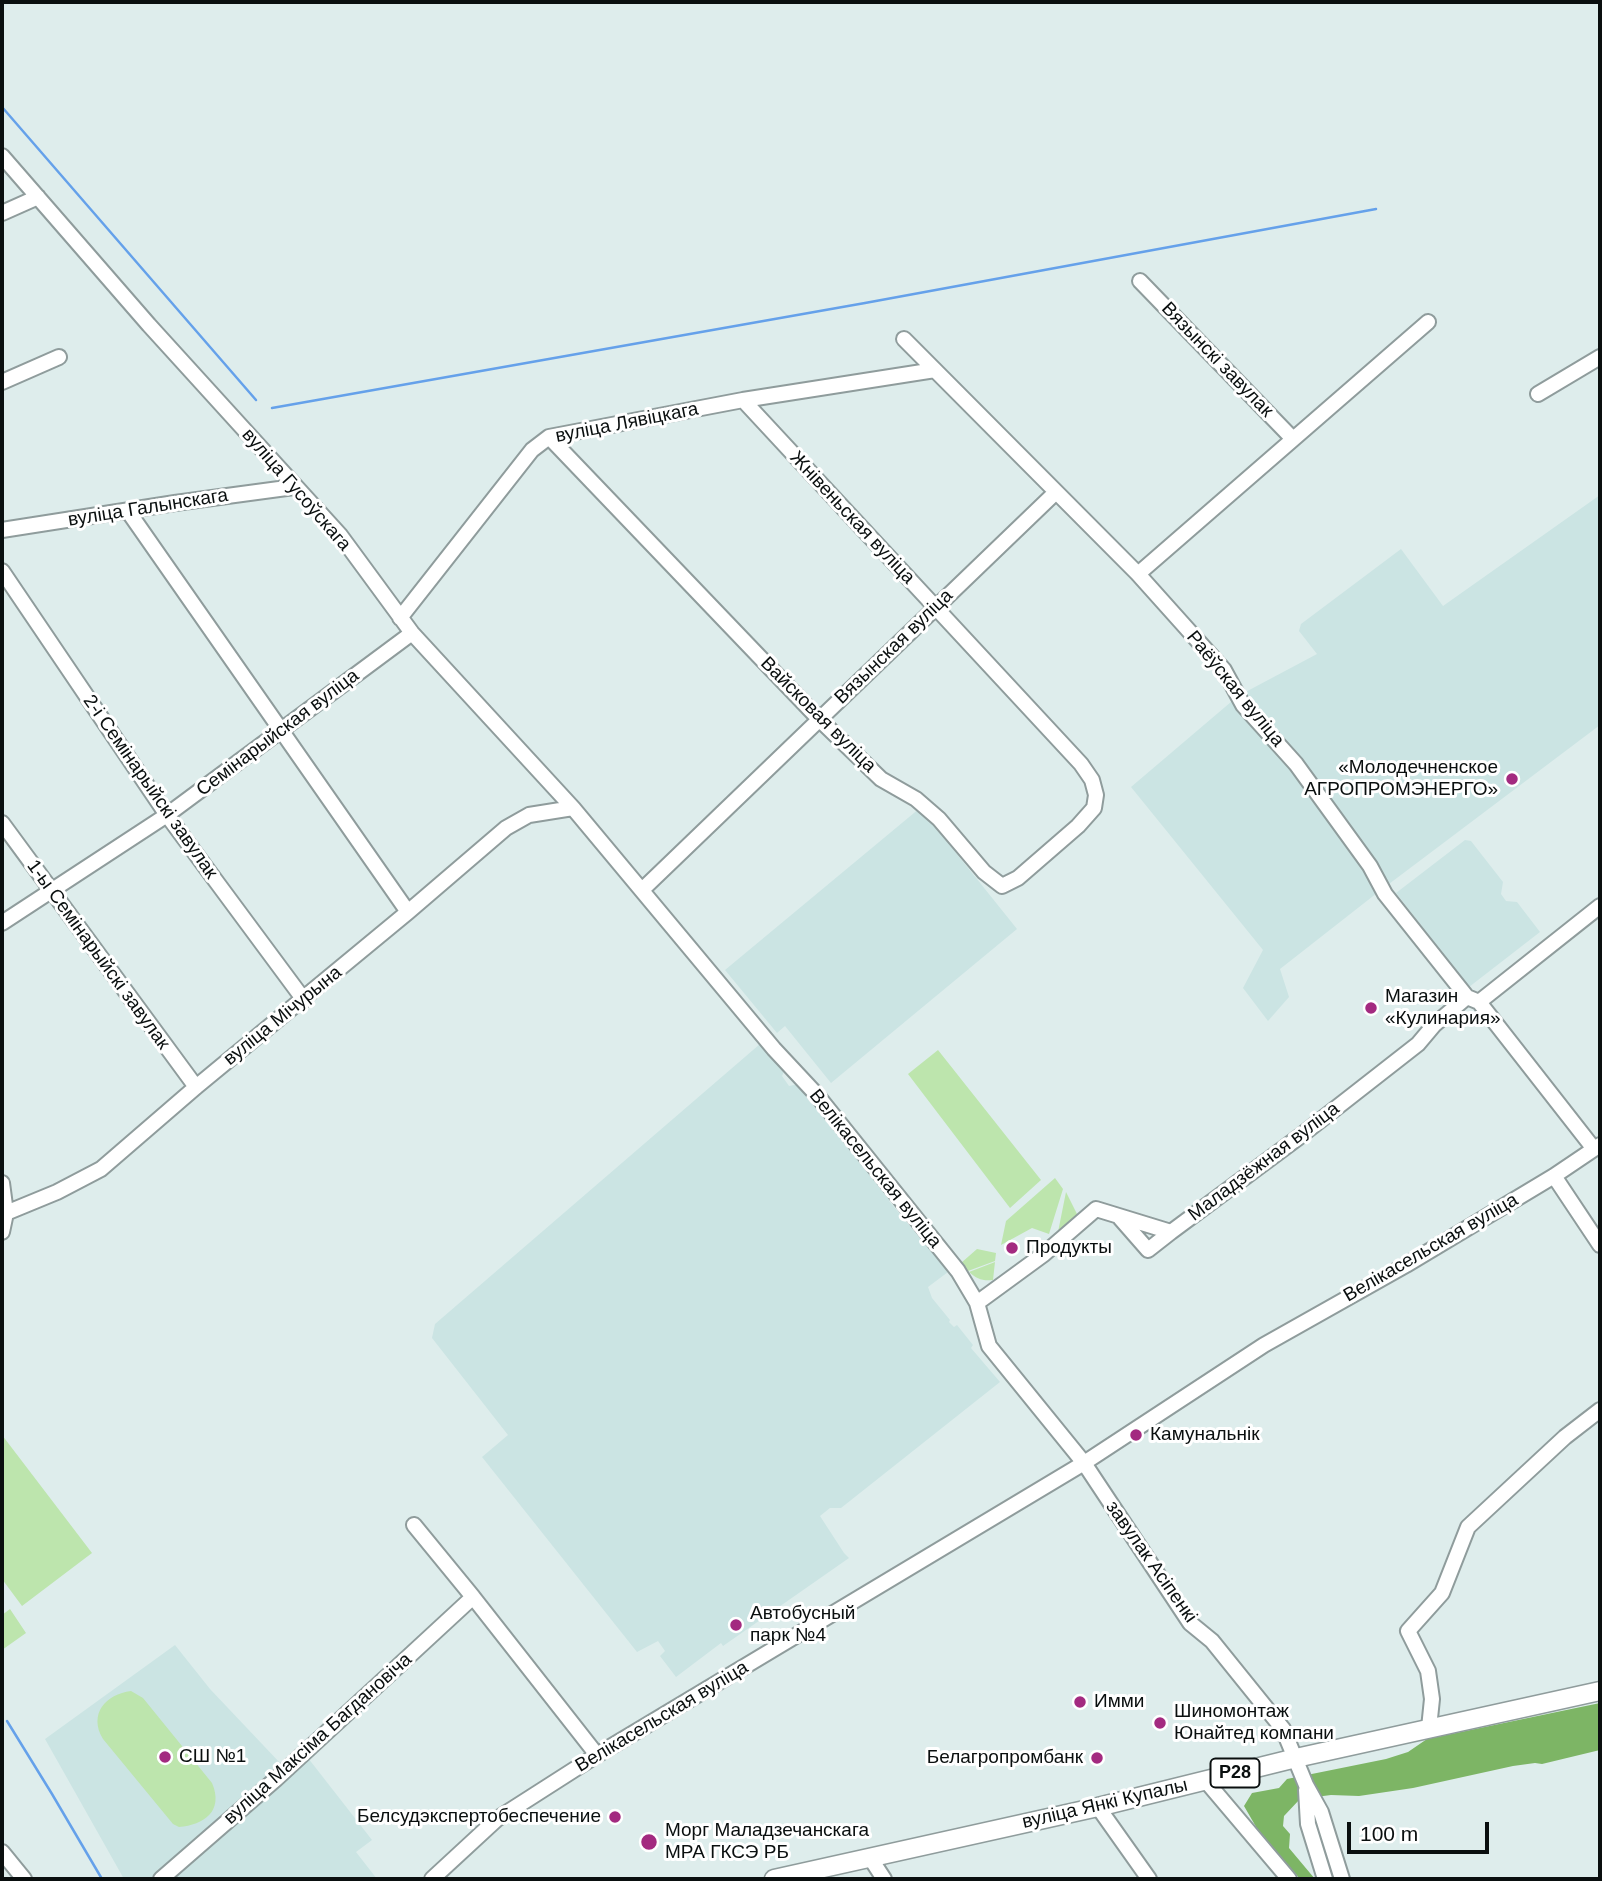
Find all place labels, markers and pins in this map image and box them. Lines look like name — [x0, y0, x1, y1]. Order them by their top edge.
place label: «Молодечненское АГРОПРОМЭНЕРГО» — [1304, 757, 1498, 801]
marker: «Молодечненское АГРОПРОМЭНЕРГО» — [1504, 771, 1520, 787]
place label: Магазин «Кулинария» — [1385, 986, 1501, 1030]
marker: Магазин «Кулинария» — [1363, 1000, 1379, 1016]
place label: Продукты — [1026, 1237, 1112, 1259]
marker: Продукты — [1004, 1240, 1020, 1256]
place label: Камунальнік — [1150, 1424, 1259, 1446]
marker: Камунальнік — [1128, 1427, 1144, 1443]
place label: Автобусный парк №4 — [750, 1603, 855, 1647]
marker: Автобусный парк №4 — [728, 1617, 744, 1633]
place label: Имми — [1094, 1691, 1144, 1713]
marker: Имми — [1072, 1694, 1088, 1710]
place label: Шиномонтаж Юнайтед компани — [1174, 1701, 1334, 1745]
marker: Шиномонтаж Юнайтед компани — [1152, 1715, 1168, 1731]
place label: СШ №1 — [179, 1746, 246, 1768]
place label: Белагропромбанк — [927, 1747, 1083, 1769]
marker: СШ №1 — [157, 1749, 173, 1765]
marker: Белагропромбанк — [1089, 1750, 1105, 1766]
place label: Белсудэкспертобеспечение — [357, 1806, 601, 1828]
marker: Белсудэкспертобеспечение — [607, 1809, 623, 1825]
place label: Морг Маладзечанскага МРА ГКСЭ РБ — [665, 1820, 869, 1864]
marker: Морг Маладзечанскага МРА ГКСЭ РБ — [639, 1832, 659, 1852]

